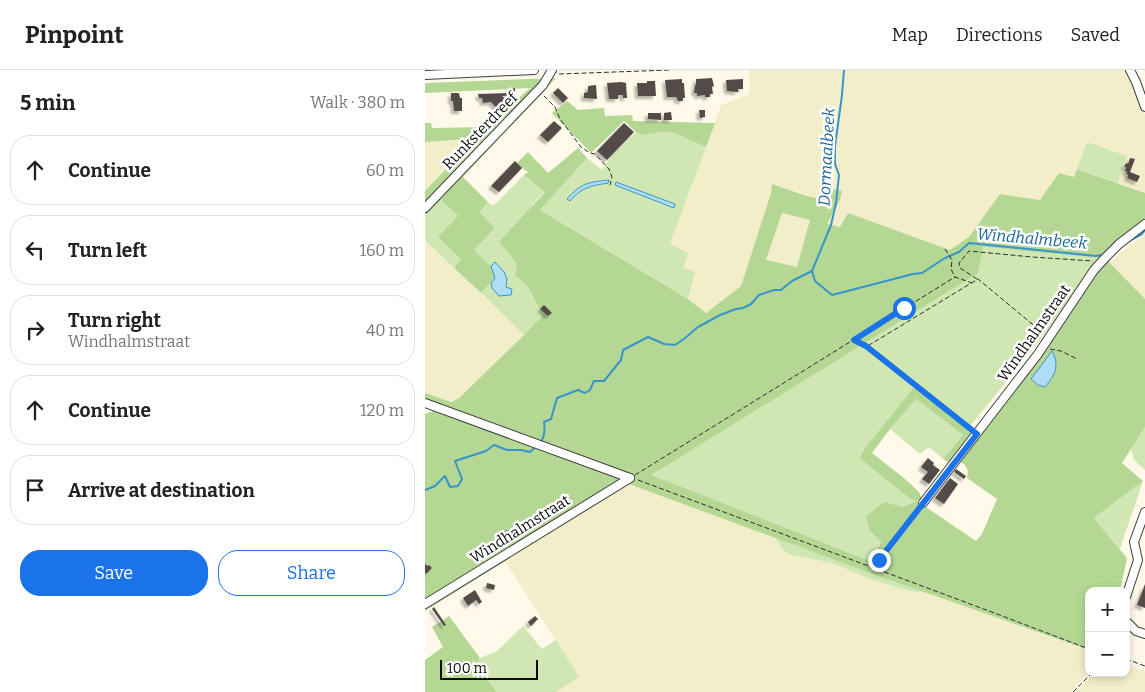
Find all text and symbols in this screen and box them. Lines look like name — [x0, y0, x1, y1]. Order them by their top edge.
text: Pinpoint — [25, 21, 124, 49]
text: Map — [892, 24, 928, 46]
text: Directions — [956, 24, 1043, 46]
text: Saved — [1071, 24, 1120, 46]
street label: Runksterdreef — [439, 87, 522, 173]
text: 5 min — [20, 90, 76, 116]
text: Walk · 380 m — [310, 93, 405, 112]
water label: Dormaalbeek — [814, 107, 839, 207]
icon: ahead — [21, 156, 49, 184]
text: Continue — [68, 159, 151, 182]
text: 60 m — [366, 161, 404, 180]
water label: Windhalmbeek — [976, 224, 1088, 253]
icon: left — [21, 236, 49, 264]
text: Turn left — [68, 239, 147, 262]
text: 160 m — [359, 241, 404, 260]
street label: Windhalmstraat — [994, 281, 1074, 385]
route start — [893, 297, 916, 320]
text: Turn right — [68, 309, 161, 332]
icon: right — [21, 316, 49, 344]
text: 40 m — [366, 321, 404, 340]
text: Windhalmstraat — [68, 332, 190, 351]
icon: ahead — [21, 396, 49, 424]
text: Continue — [68, 399, 151, 422]
text: 120 m — [360, 401, 404, 420]
icon: arrive — [21, 476, 49, 504]
text: Arrive at destination — [68, 479, 255, 502]
street label: Windhalmstraat — [467, 491, 574, 567]
route end — [868, 549, 891, 572]
button: Save — [20, 550, 208, 596]
button: Share — [218, 550, 405, 596]
map controls — [1085, 587, 1130, 677]
button: + — [1085, 587, 1130, 632]
button: − — [1085, 632, 1130, 677]
scale bar — [440, 657, 537, 680]
text: 100 m — [447, 660, 487, 677]

